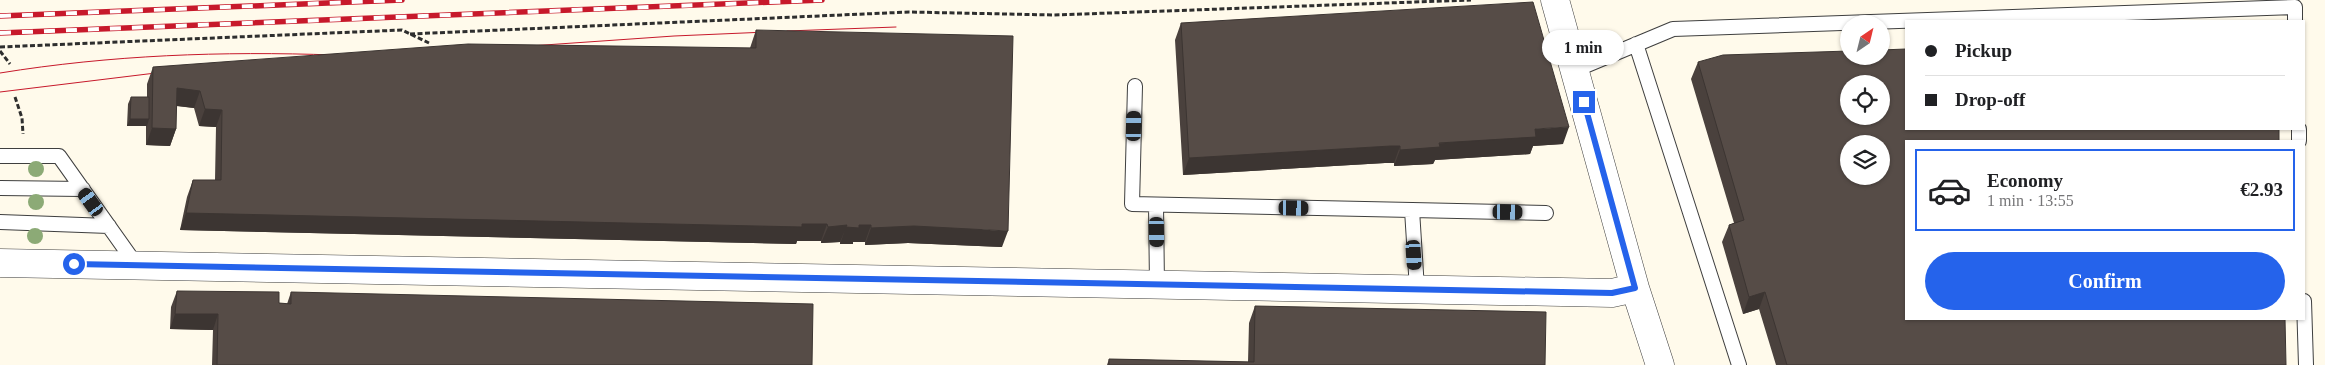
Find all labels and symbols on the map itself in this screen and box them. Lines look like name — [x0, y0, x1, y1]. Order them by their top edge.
north arrow — [1840, 15, 1890, 65]
callout: 1 min — [1543, 29, 1625, 64]
route end — [1573, 91, 1595, 113]
car — [1126, 111, 1141, 141]
car — [76, 185, 105, 219]
car — [1278, 200, 1309, 216]
car — [1492, 204, 1523, 220]
car — [1149, 217, 1164, 247]
car — [1405, 240, 1422, 270]
route start — [63, 253, 85, 275]

